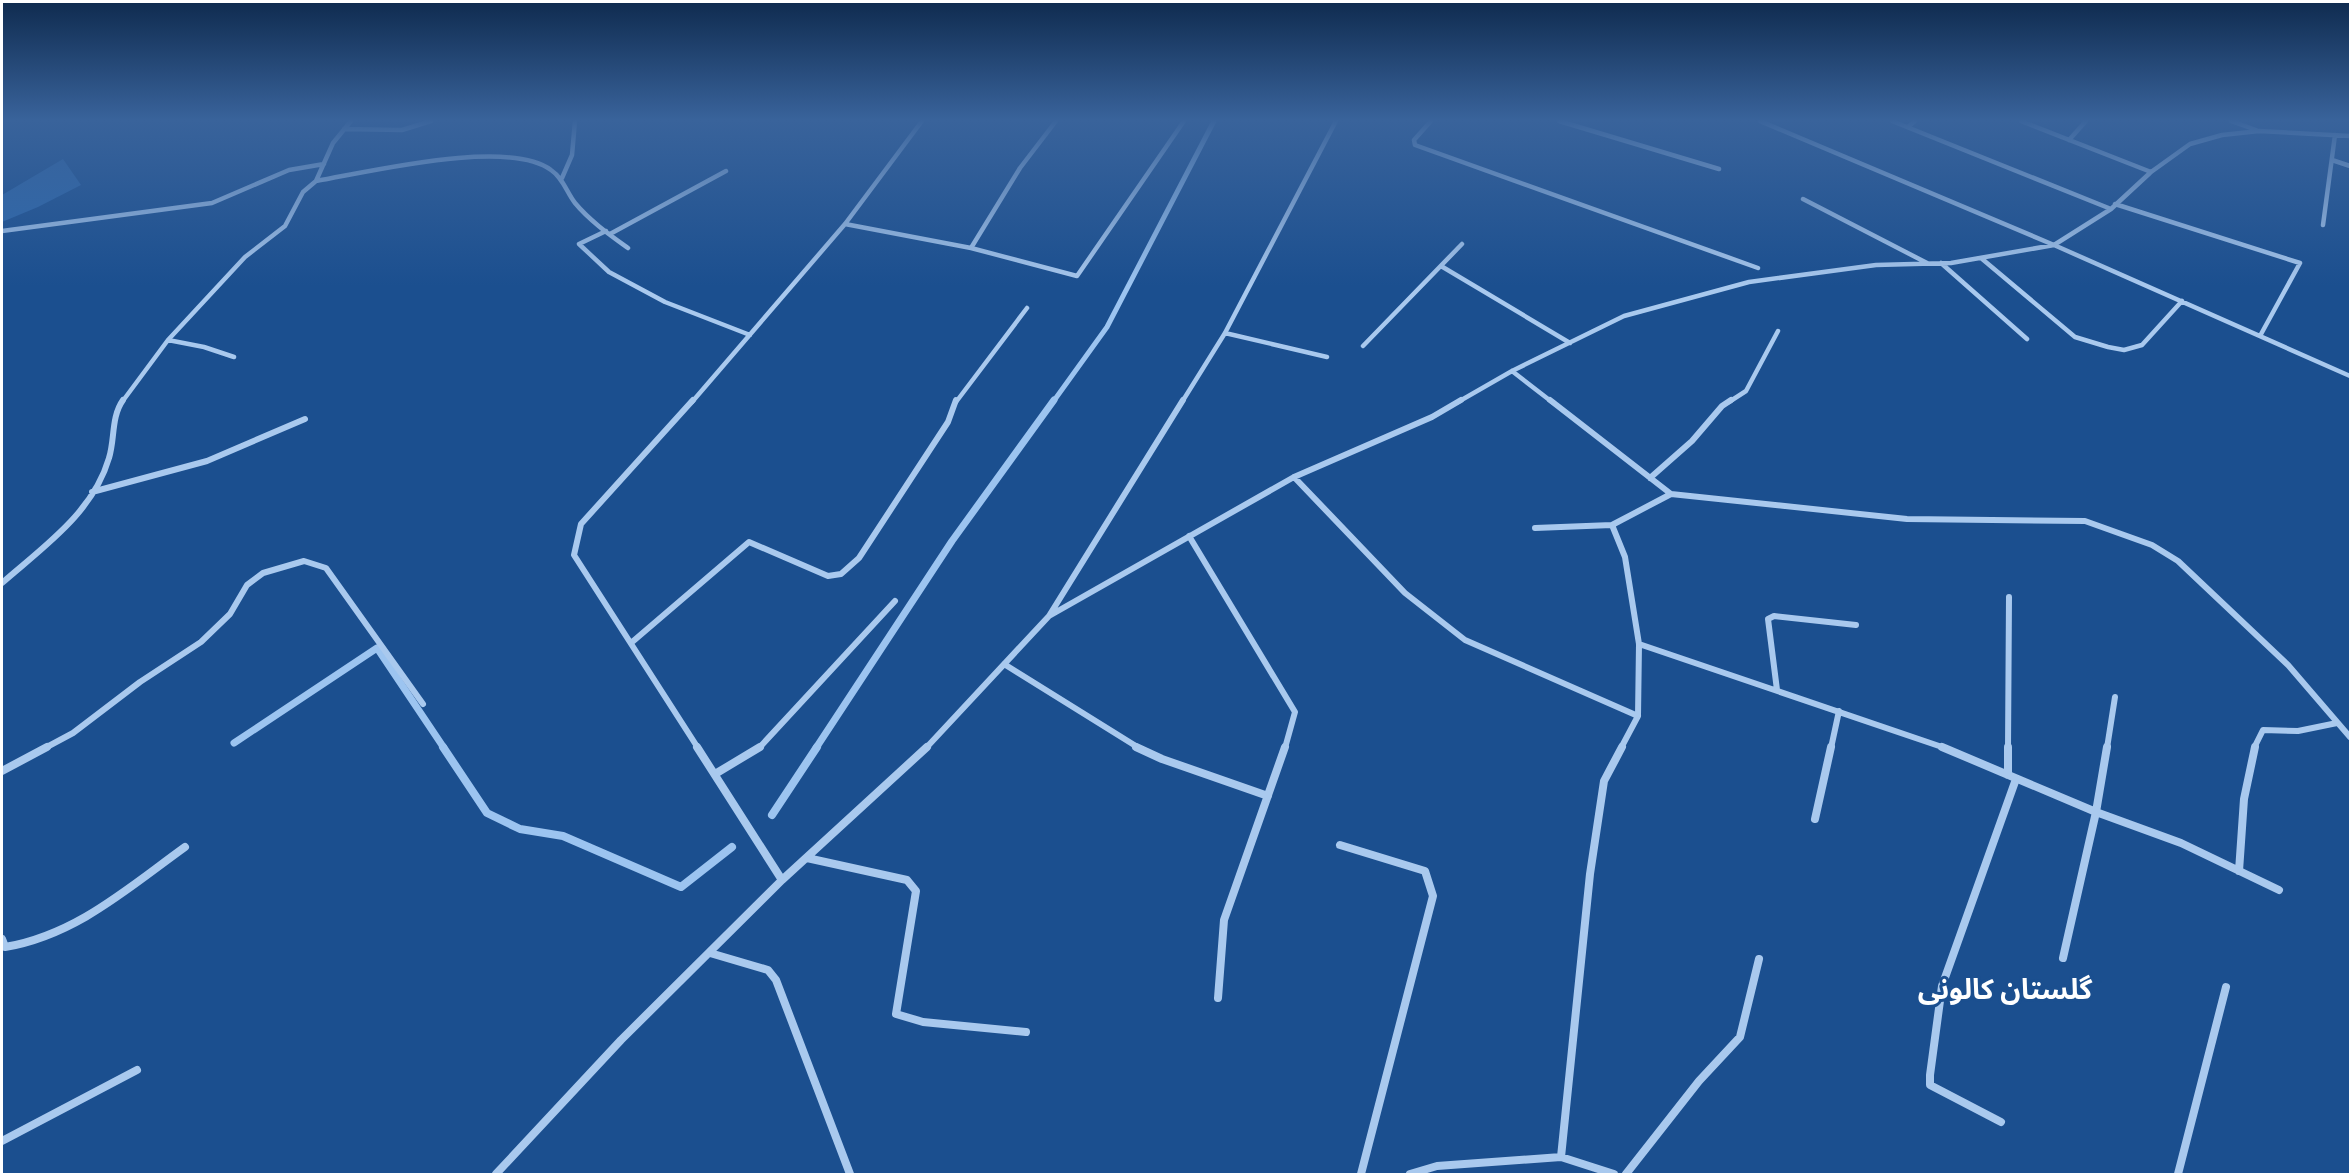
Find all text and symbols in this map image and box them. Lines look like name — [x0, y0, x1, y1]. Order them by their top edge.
district label: گلستان کالونی — [1918, 973, 2093, 1006]

